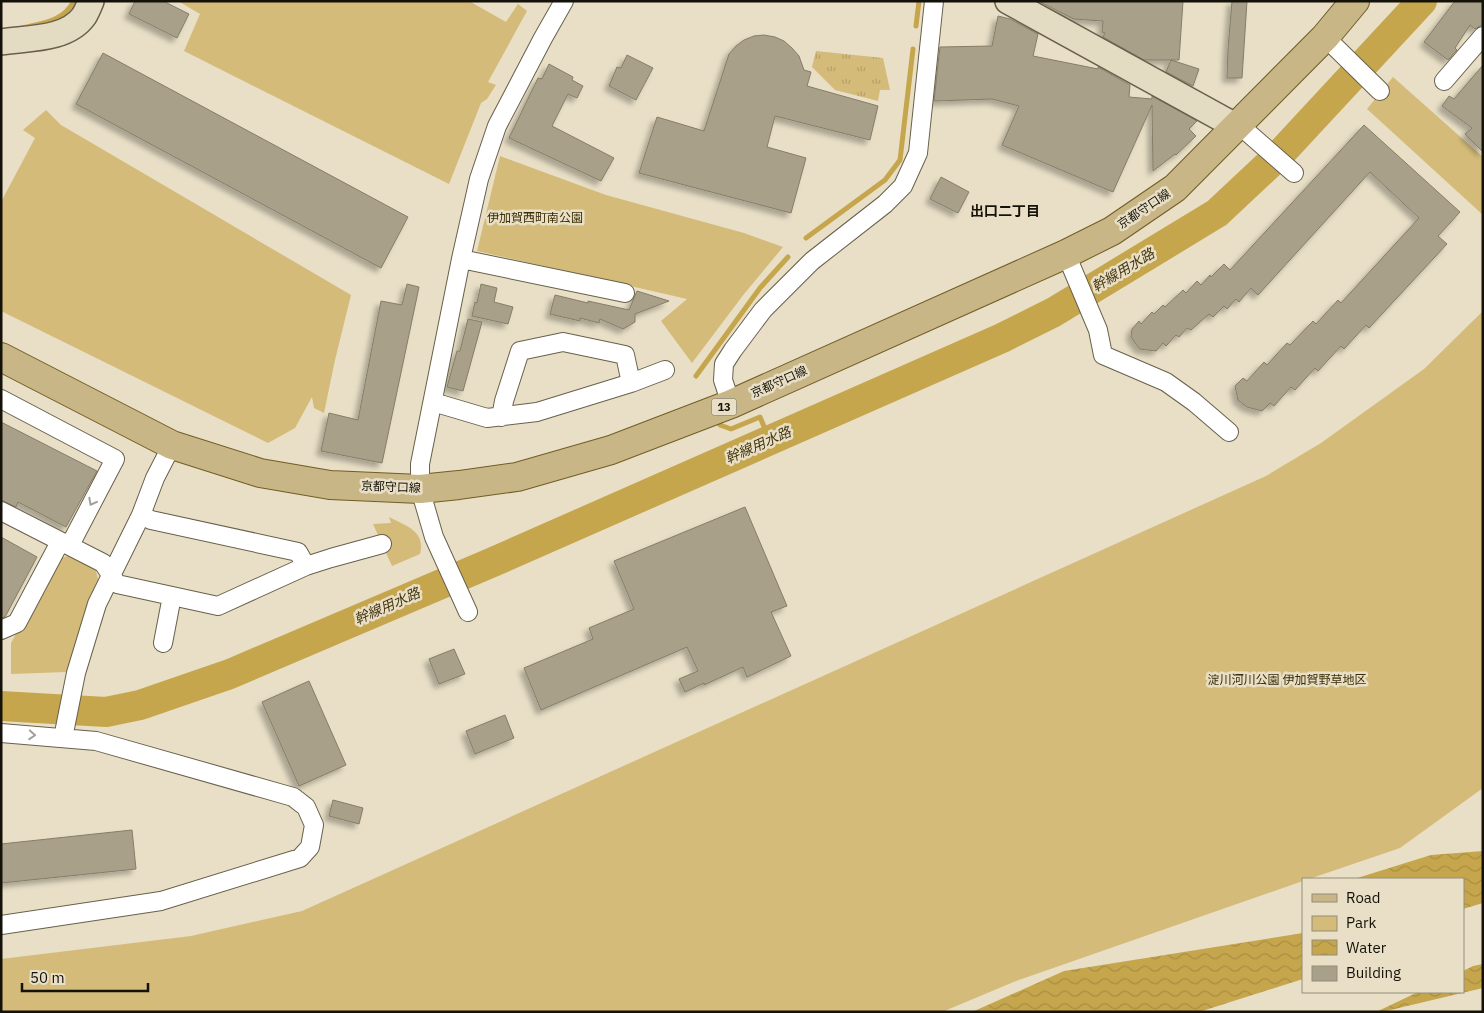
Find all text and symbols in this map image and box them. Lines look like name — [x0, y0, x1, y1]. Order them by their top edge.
street label: 京都守口線 — [1115, 186, 1173, 232]
district label: 出口二丁目 — [970, 202, 1040, 220]
park label: 伊加賀西町南公園 — [487, 210, 583, 225]
water label: 幹線用水路 — [1088, 244, 1158, 296]
street label: 京都守口線 — [748, 362, 809, 401]
road number: 13 — [712, 398, 736, 416]
water label: 幹線用水路 — [722, 422, 795, 467]
street label: 京都守口線 — [361, 478, 421, 495]
one-way arrow — [88, 497, 98, 506]
water label: 幹線用水路 — [351, 583, 424, 628]
park label: 淀川河川公園 伊加賀野草地区 — [1208, 672, 1366, 687]
one-way arrow — [28, 730, 36, 741]
legend — [1302, 878, 1464, 993]
text: Road — [1346, 888, 1381, 907]
text: Park — [1346, 913, 1376, 932]
text: Water — [1346, 938, 1387, 957]
scale bar — [22, 960, 149, 992]
text: Building — [1346, 963, 1401, 982]
text: 50 m — [30, 968, 65, 987]

